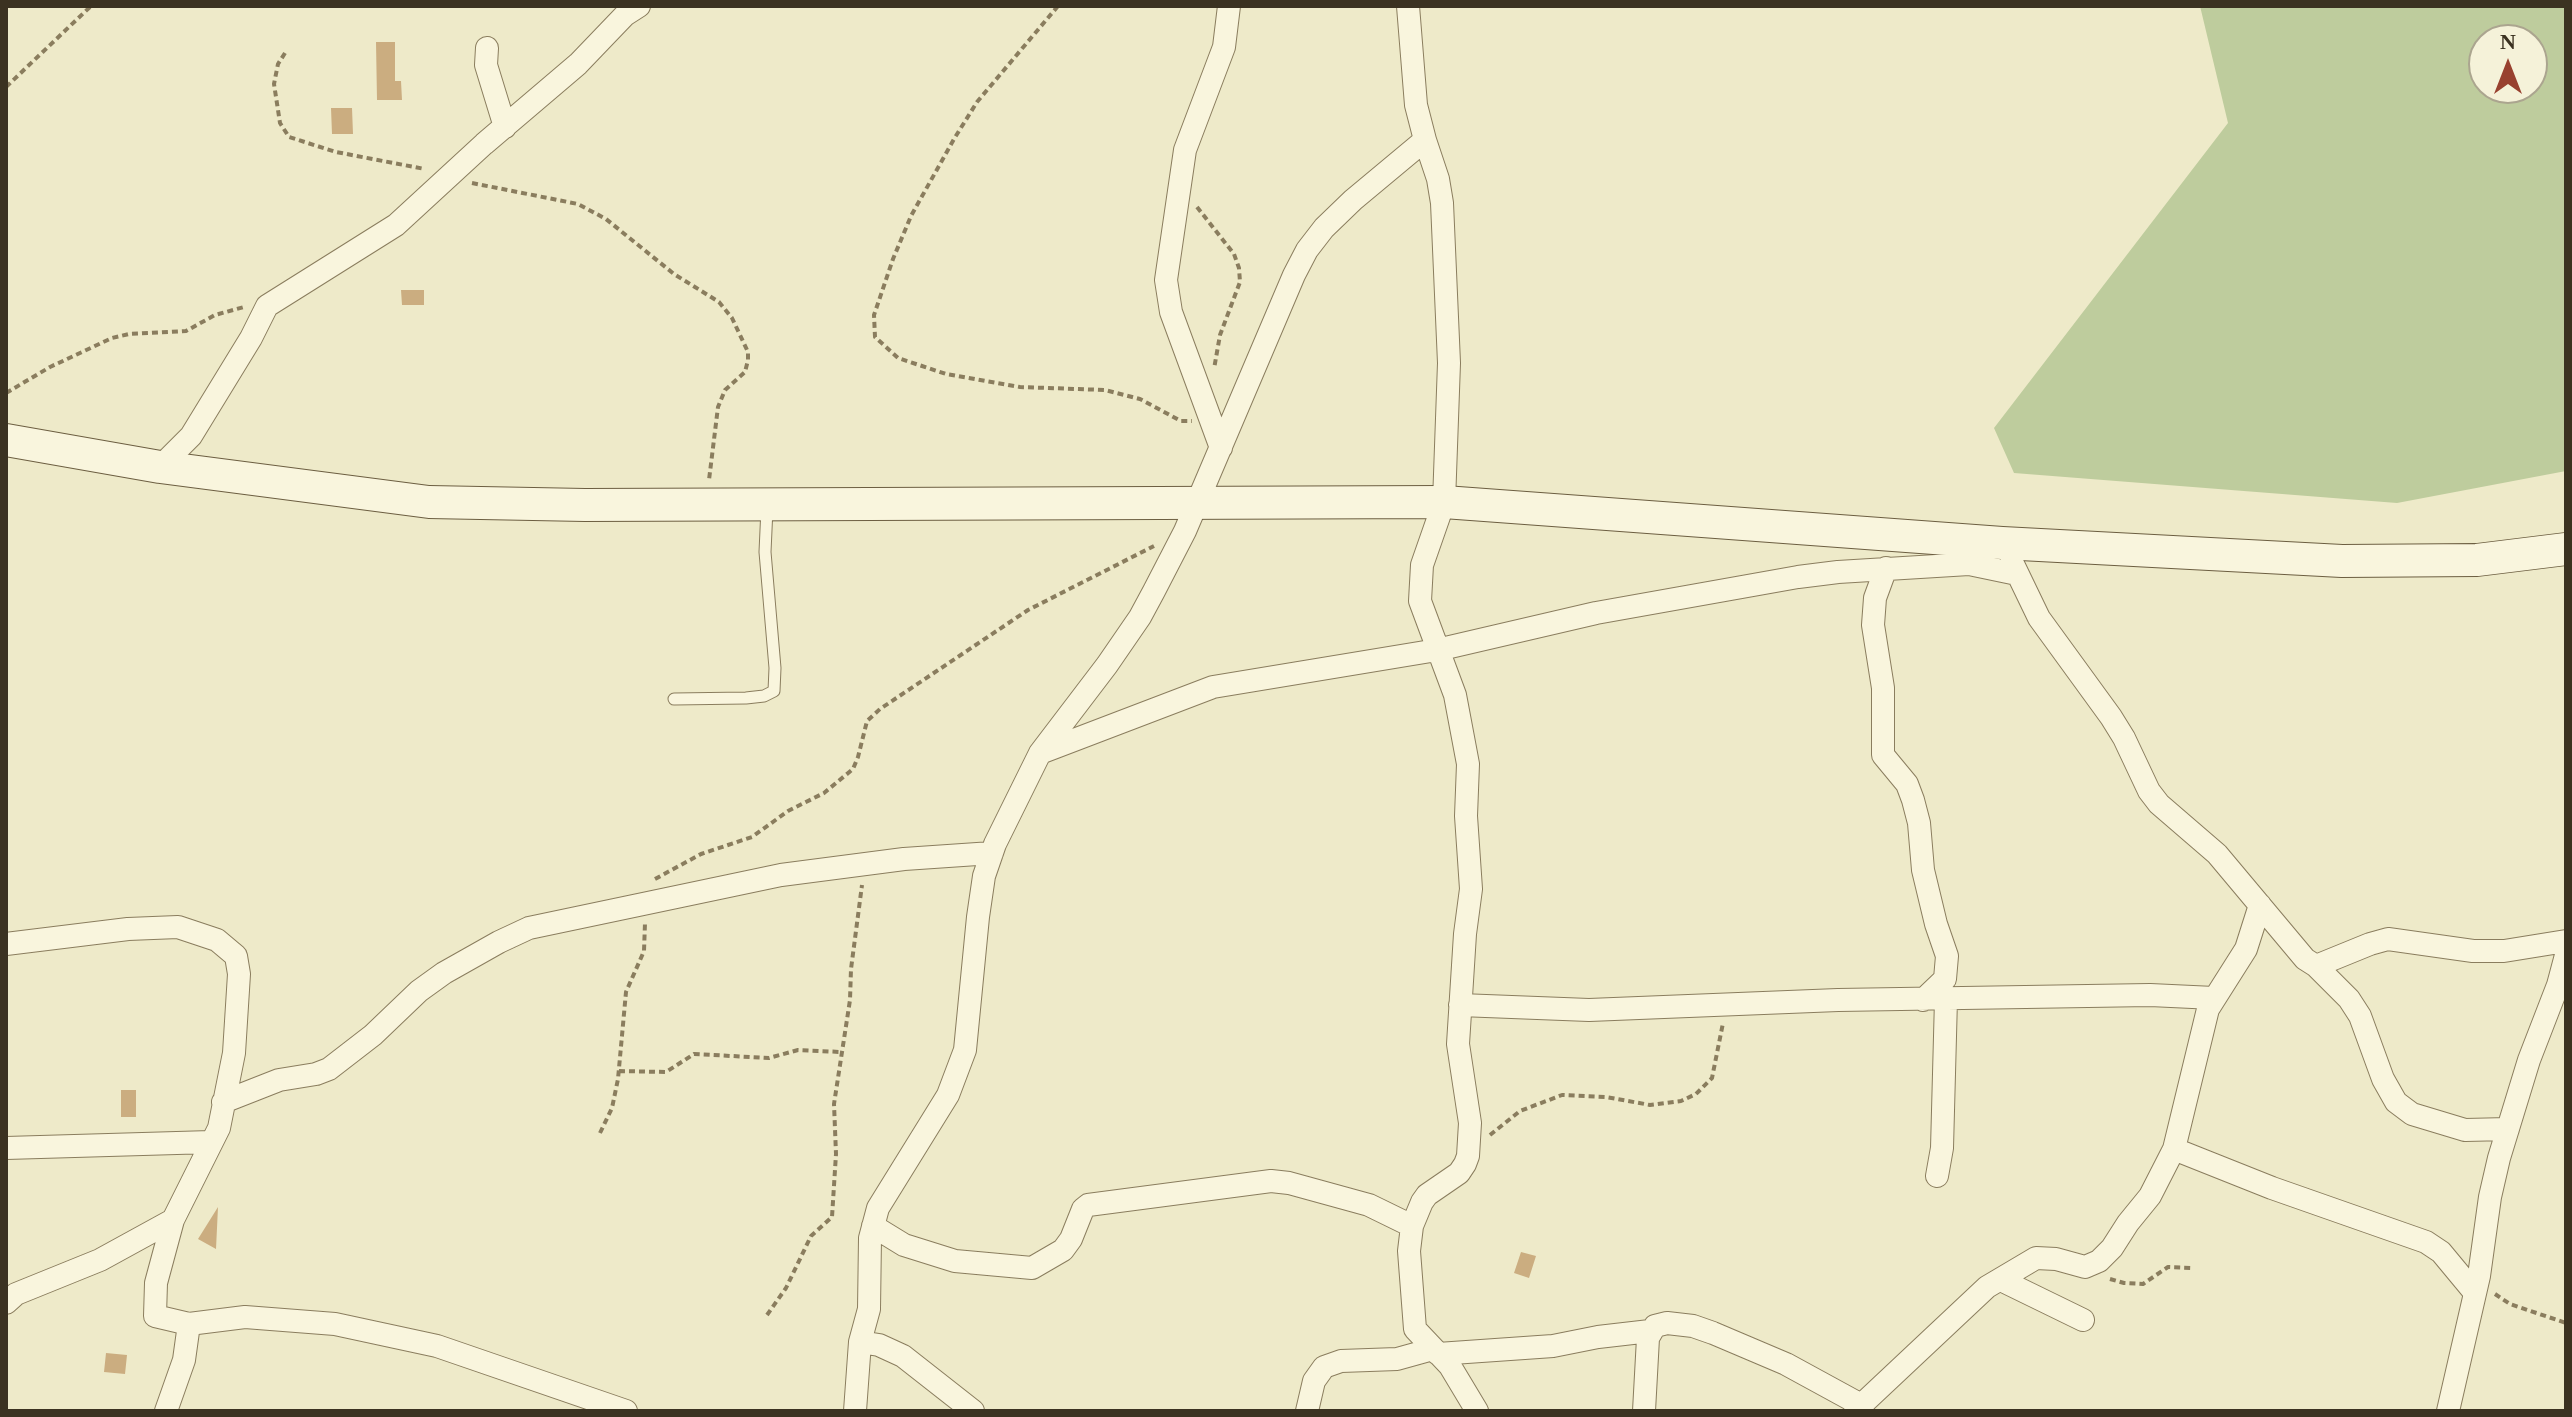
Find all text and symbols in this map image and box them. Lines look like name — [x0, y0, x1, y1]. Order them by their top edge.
north arrow — [2468, 24, 2548, 104]
text: N — [2500, 29, 2516, 54]

